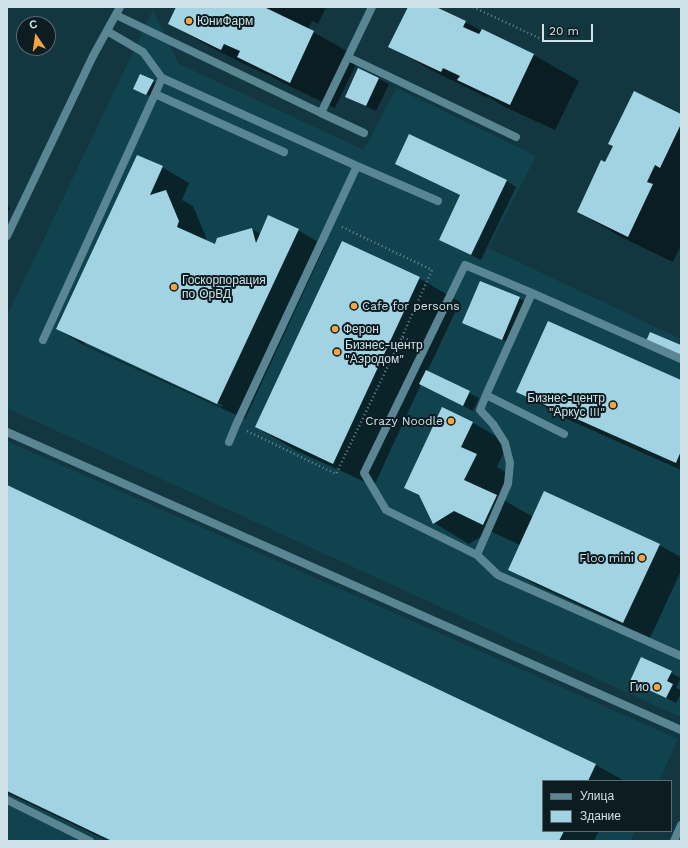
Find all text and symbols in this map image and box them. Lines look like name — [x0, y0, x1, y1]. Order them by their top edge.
place label: ЮниФарм — [197, 14, 253, 28]
north arrow — [16, 16, 56, 56]
marker: ЮниФарм — [184, 16, 194, 26]
scale bar — [544, 16, 595, 42]
text: С — [28, 18, 39, 32]
text: 20 m — [549, 24, 579, 38]
place label: Госкорпорация по ОрВД — [182, 273, 266, 301]
marker: Госкорпорация по ОрВД — [169, 282, 179, 292]
place label: Cafe for persons — [362, 299, 460, 313]
marker: Cafe for persons — [349, 301, 359, 311]
place label: Ферон — [343, 322, 379, 336]
marker: Ферон — [330, 324, 340, 334]
place label: Бизнес-центр "Аэродом" — [345, 338, 423, 366]
marker: Бизнес-центр "Аэродом" — [332, 347, 342, 357]
place label: Бизнес-центр "Аркус III" — [527, 391, 605, 419]
marker: Бизнес-центр "Аркус III" — [608, 400, 618, 410]
place label: Crazy Noodle — [365, 414, 443, 428]
marker: Crazy Noodle — [446, 416, 456, 426]
place label: Floo mini — [579, 551, 634, 565]
marker: Floo mini — [637, 553, 647, 563]
place label: Гио — [630, 680, 649, 694]
marker: Гио — [652, 682, 662, 692]
legend — [542, 780, 672, 832]
text: Улица — [580, 789, 614, 803]
text: Здание — [580, 809, 621, 823]

